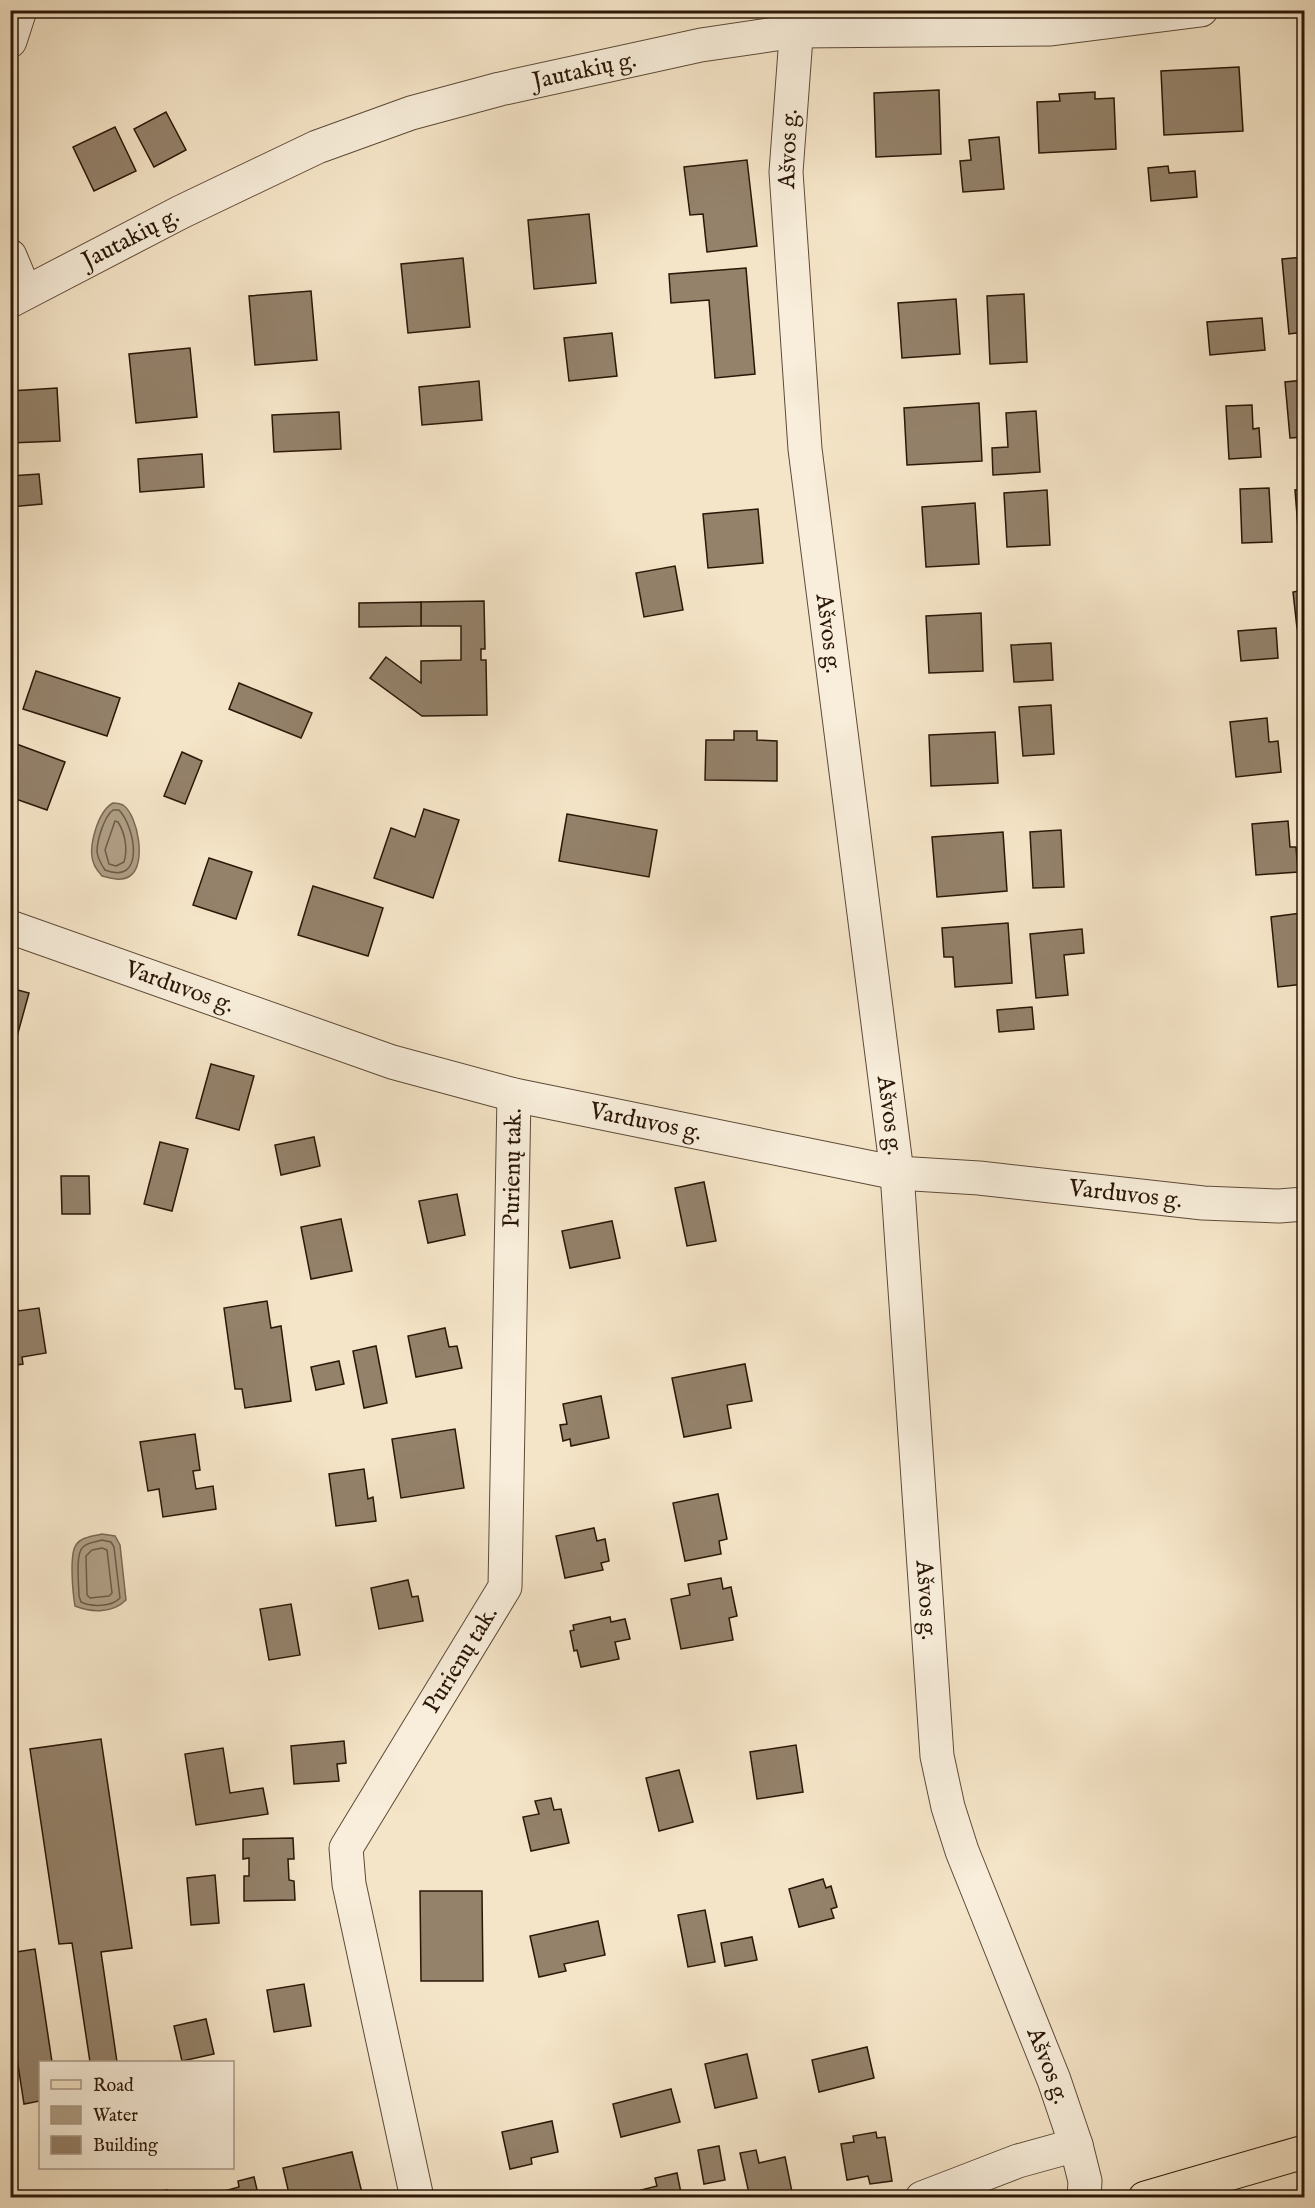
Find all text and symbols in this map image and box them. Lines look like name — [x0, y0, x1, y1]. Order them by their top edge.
street label: Jautakių g. — [527, 44, 639, 98]
street label: Ašvos g. — [772, 109, 806, 190]
street label: Jautakių g. — [74, 200, 185, 278]
street label: Ašvos g. — [808, 591, 849, 675]
street label: Varduvos g. — [120, 953, 238, 1021]
street label: Ašvos g. — [869, 1073, 910, 1157]
street label: Varduvos g. — [586, 1095, 705, 1148]
street label: Purienų tak. — [496, 1108, 529, 1228]
street label: Varduvos g. — [1066, 1173, 1184, 1216]
street label: Ašvos g. — [908, 1558, 944, 1641]
street label: Purienų tak. — [416, 1600, 505, 1719]
street label: Ašvos g. — [1019, 2022, 1077, 2108]
legend — [39, 2061, 234, 2169]
text: Road — [93, 2075, 134, 2098]
text: Water — [93, 2105, 138, 2128]
text: Building — [93, 2135, 158, 2158]

